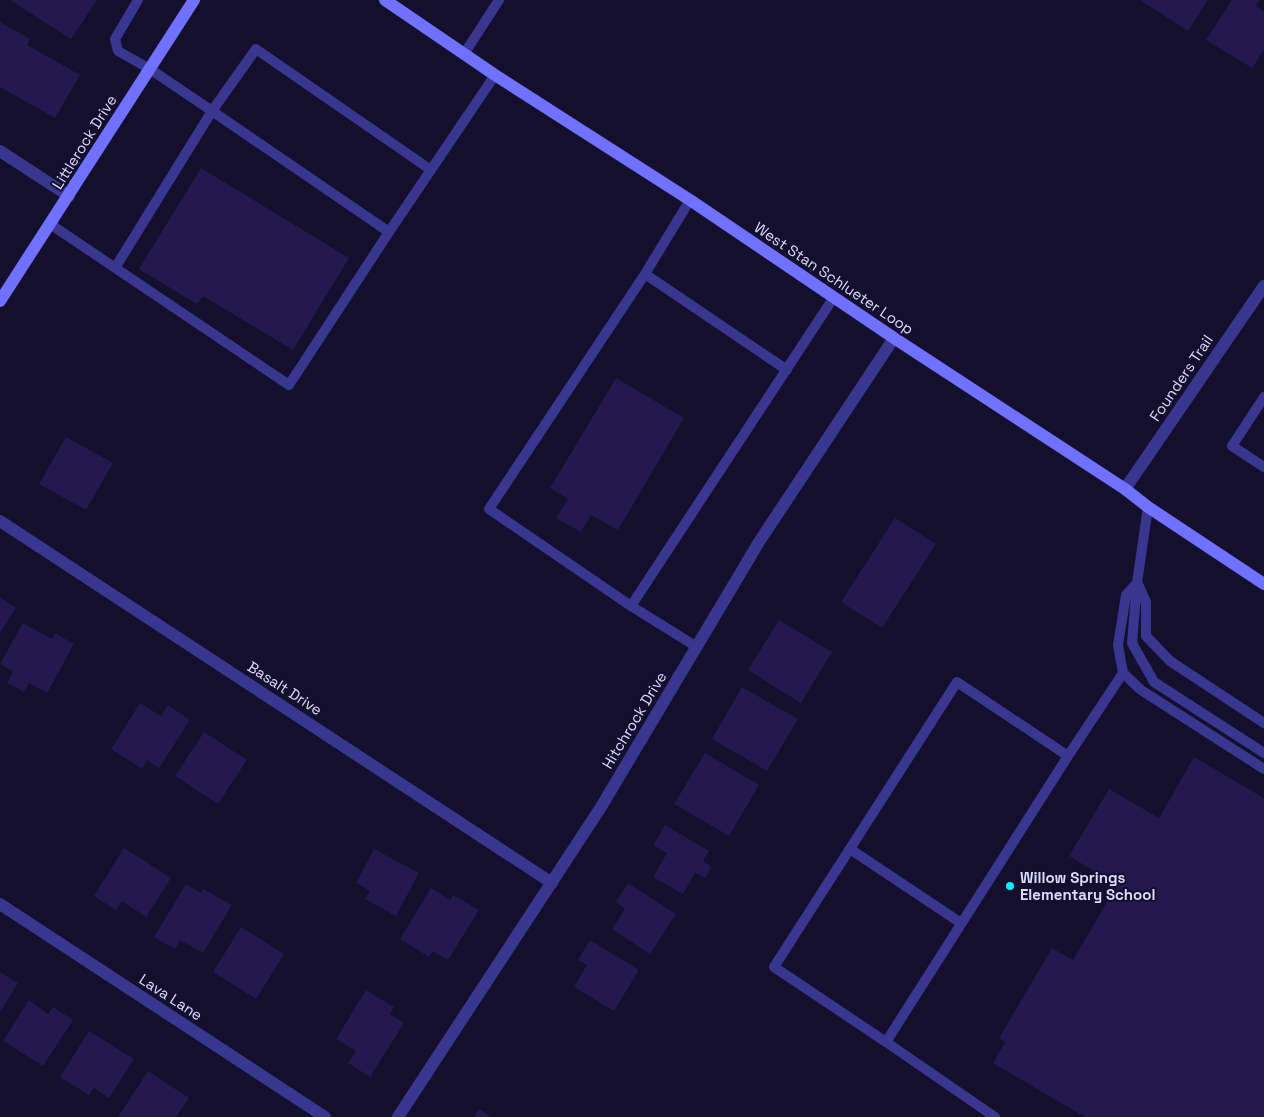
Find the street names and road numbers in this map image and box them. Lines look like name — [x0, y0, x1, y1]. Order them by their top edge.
street label: Littlerock Drive — [47, 91, 121, 193]
street label: West Stan Schlueter Loop — [751, 218, 917, 338]
street label: Founders Trail — [1145, 331, 1217, 425]
street label: Basalt Drive — [244, 657, 326, 719]
street label: Hitchrock Drive — [598, 668, 670, 772]
street label: Lava Lane — [136, 970, 206, 1025]

